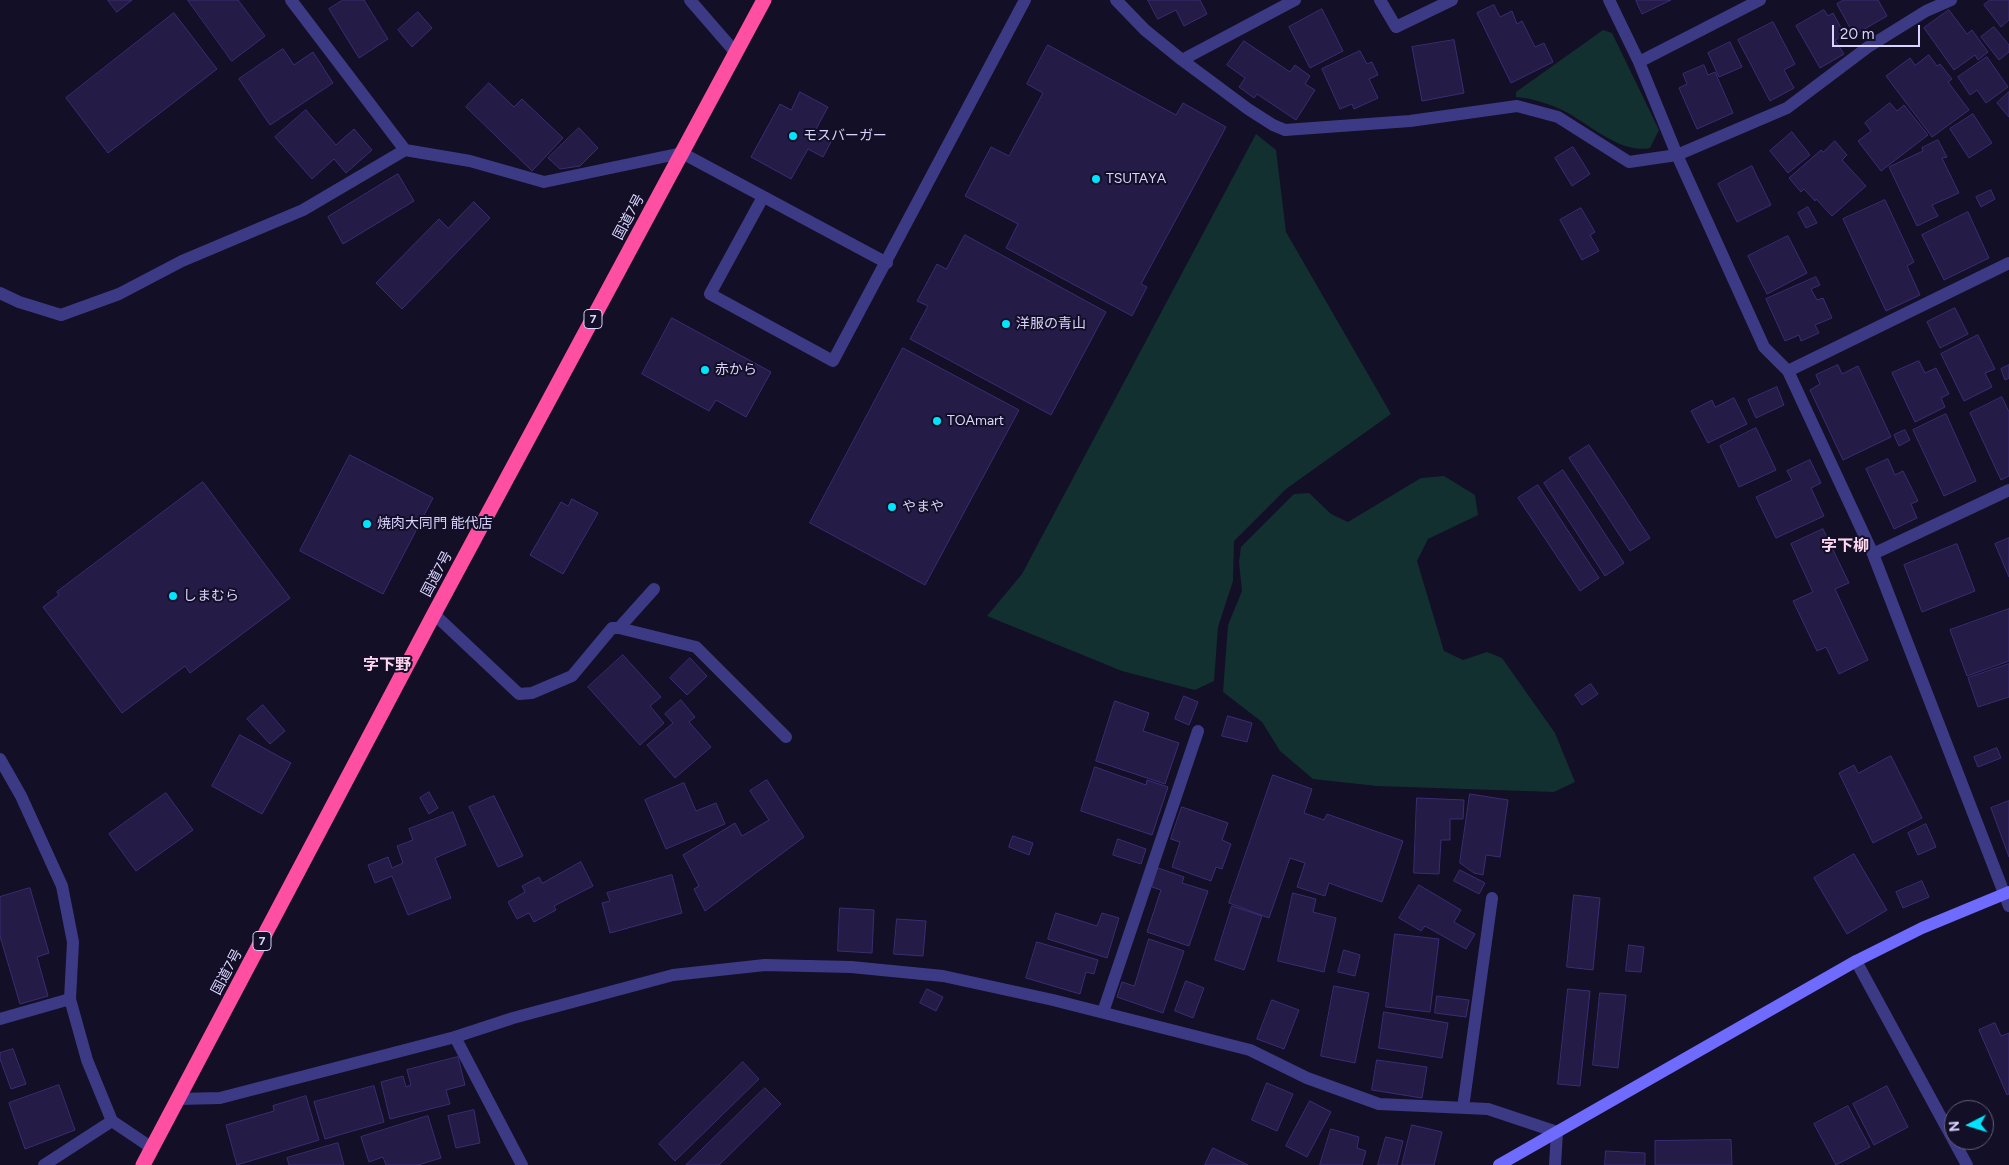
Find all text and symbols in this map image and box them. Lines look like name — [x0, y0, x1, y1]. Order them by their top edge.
scale bar — [1834, 15, 1922, 47]
text: 20 m — [1840, 25, 1874, 43]
place label: モスバーガー — [803, 128, 887, 144]
marker: モスバーガー — [787, 130, 799, 142]
place label: TSUTAYA — [1106, 171, 1166, 187]
marker: TSUTAYA — [1090, 173, 1102, 185]
street label: 国道7号 — [610, 191, 648, 243]
road number: 7 — [584, 310, 602, 328]
place label: 洋服の青山 — [1016, 316, 1086, 332]
marker: 洋服の青山 — [1000, 318, 1012, 330]
place label: 赤から — [715, 362, 757, 378]
marker: 赤から — [699, 364, 711, 376]
place label: TOAmart — [947, 413, 1004, 429]
marker: TOAmart — [931, 415, 943, 427]
place label: やまや — [902, 499, 944, 515]
marker: やまや — [886, 501, 898, 513]
place label: 焼肉大同門 能代店 — [377, 516, 492, 532]
marker: 焼肉大同門 能代店 — [361, 518, 373, 530]
district label: 字下柳 — [1821, 536, 1869, 556]
street label: 国道7号 — [418, 548, 456, 600]
place label: しまむら — [183, 588, 239, 604]
marker: しまむら — [167, 590, 179, 602]
district label: 字下野 — [363, 655, 411, 675]
road number: 7 — [253, 931, 271, 950]
street label: 国道7号 — [208, 946, 246, 998]
north arrow — [1944, 1100, 1994, 1150]
text: N — [1946, 1120, 1963, 1132]

